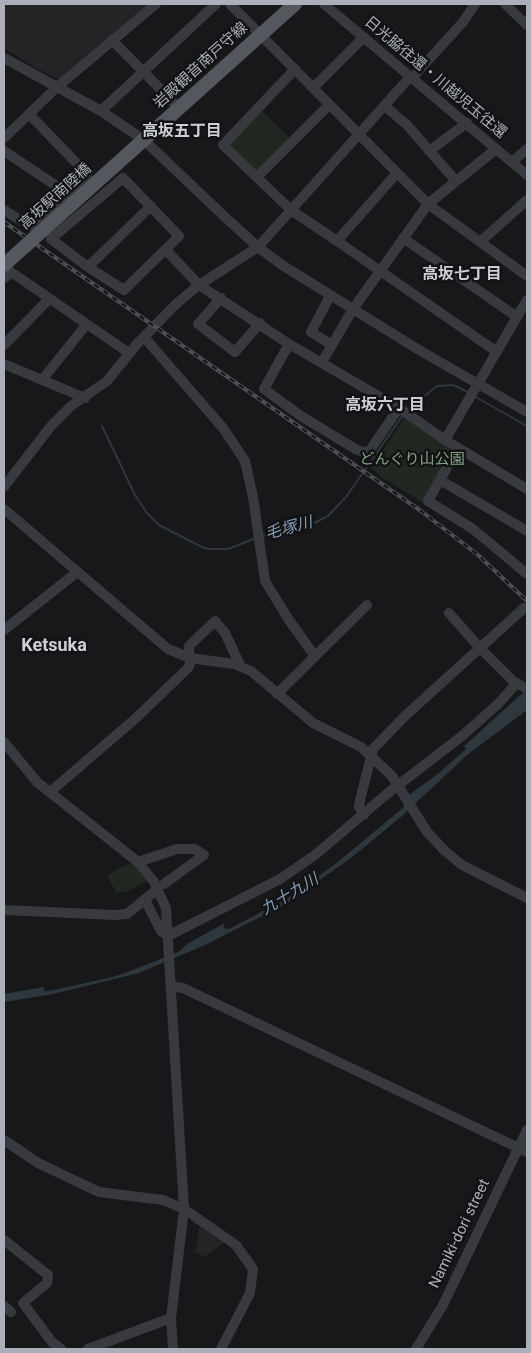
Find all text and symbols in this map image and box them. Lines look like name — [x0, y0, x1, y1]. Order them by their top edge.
street label: 日光脇往還・川越児玉往還 — [360, 13, 510, 143]
street label: 岩殿観音南戸守線 — [150, 19, 252, 113]
district label: 高坂五丁目 — [142, 122, 222, 142]
street label: 高坂駅南陸橋 — [17, 160, 95, 234]
district label: 高坂七丁目 — [422, 265, 502, 285]
district label: 高坂六丁目 — [345, 396, 425, 416]
park label: どんぐり山公園 — [360, 451, 464, 469]
water label: 毛塚川 — [263, 514, 315, 544]
district label: Ketsuka — [21, 635, 87, 657]
water label: 九十九川 — [258, 870, 322, 920]
street label: Namiki-dori street — [426, 1177, 494, 1291]

